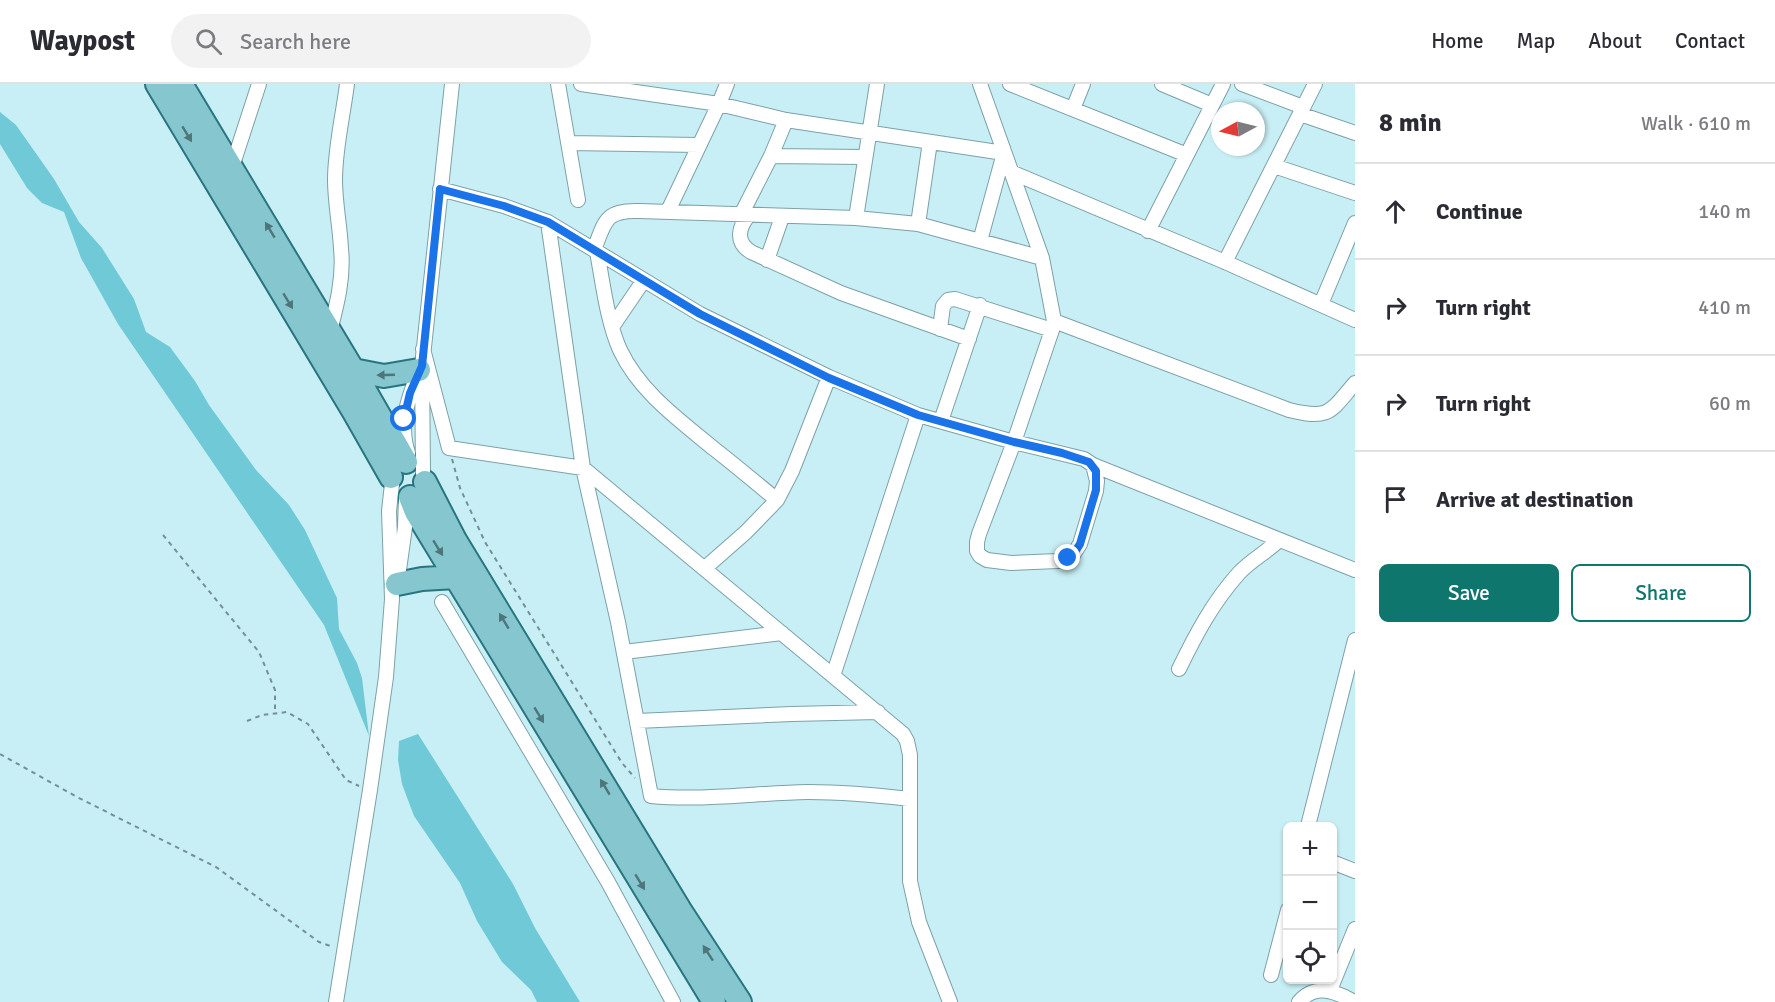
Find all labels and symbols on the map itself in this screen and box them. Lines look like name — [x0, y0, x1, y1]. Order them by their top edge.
north arrow — [1211, 102, 1265, 156]
one-way arrow — [182, 126, 193, 142]
one-way arrow — [265, 221, 275, 238]
one-way arrow — [282, 293, 293, 309]
one-way arrow — [377, 370, 396, 379]
route start — [390, 405, 416, 431]
one-way arrow — [433, 540, 444, 556]
route end — [1054, 544, 1080, 570]
one-way arrow — [499, 613, 510, 629]
one-way arrow — [534, 707, 545, 723]
one-way arrow — [600, 779, 611, 795]
one-way arrow — [634, 874, 645, 890]
one-way arrow — [703, 945, 714, 961]

